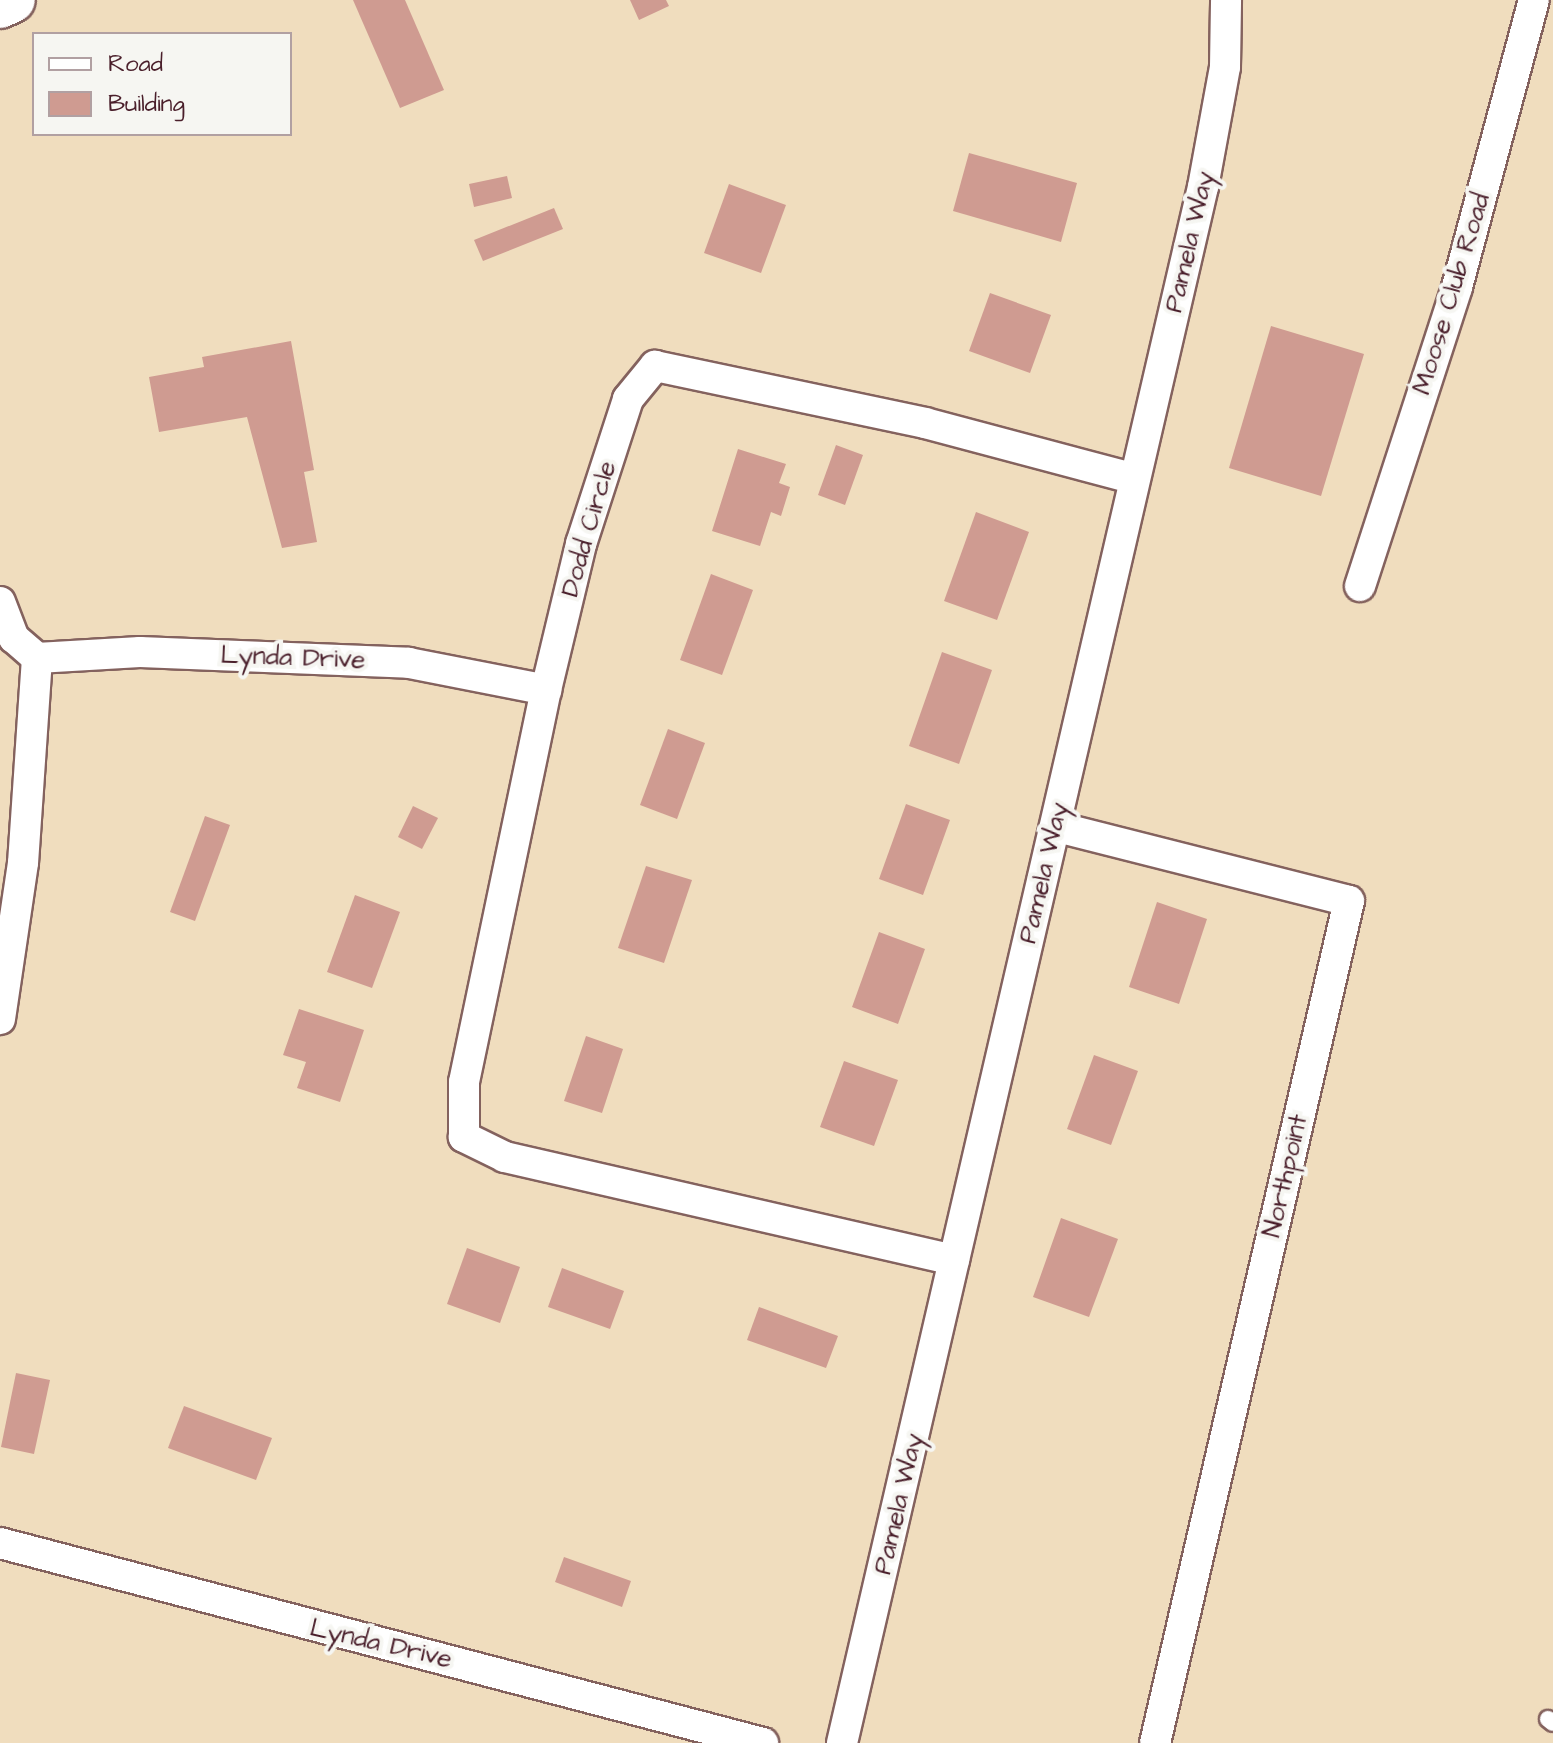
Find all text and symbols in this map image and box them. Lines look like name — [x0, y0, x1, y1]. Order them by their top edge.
legend — [32, 32, 292, 136]
text: Road — [108, 47, 163, 81]
text: Building — [108, 87, 185, 121]
street label: Pamela Way — [1159, 168, 1221, 316]
street label: Moose Club Road — [1407, 190, 1497, 398]
street label: Dodd Circle — [555, 457, 623, 601]
street label: Lynda Drive — [220, 640, 366, 676]
street label: Pamela Way — [1013, 799, 1075, 947]
street label: Northpoint — [1257, 1111, 1315, 1241]
street label: Pamela Way — [868, 1430, 930, 1578]
street label: Lynda Drive — [307, 1612, 455, 1676]

